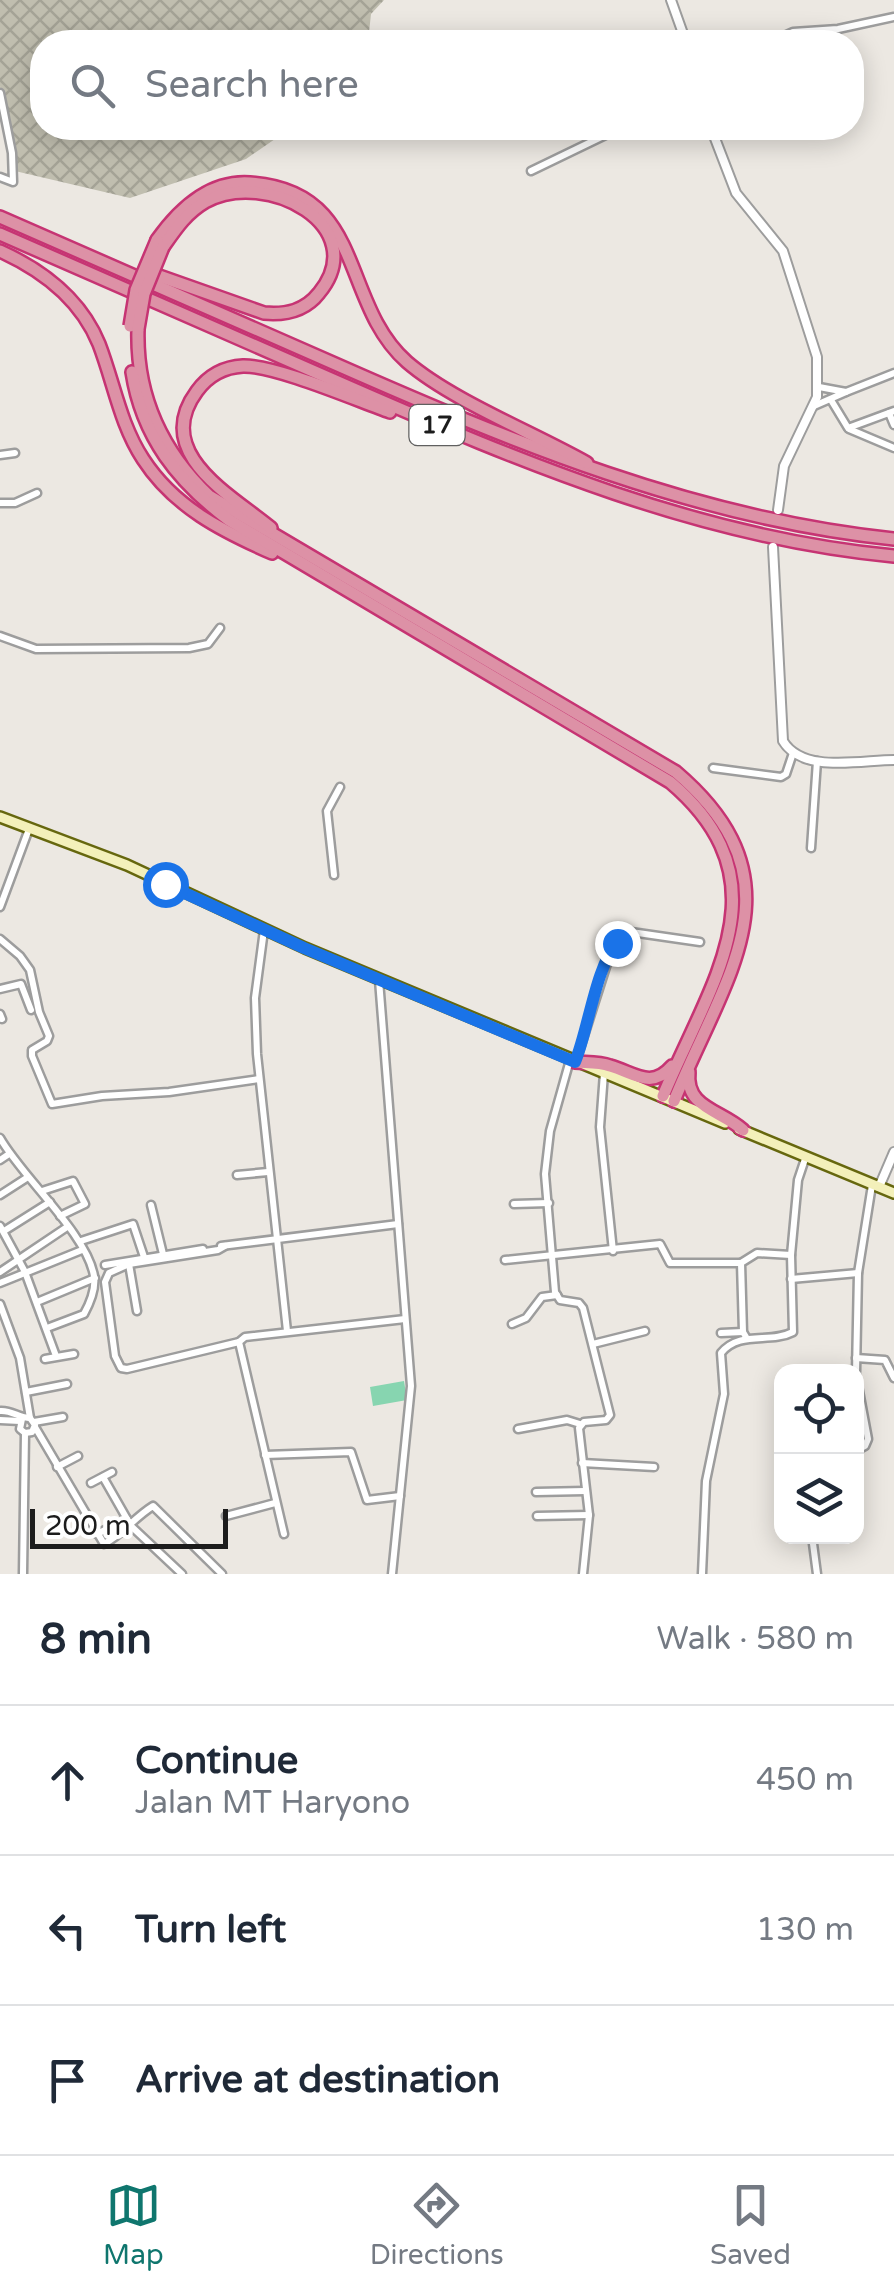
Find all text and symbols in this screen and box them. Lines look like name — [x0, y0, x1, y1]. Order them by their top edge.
search box — [30, 30, 864, 140]
icon: search — [65, 58, 120, 113]
text: Search here — [145, 62, 359, 108]
road number: 17 — [410, 405, 464, 445]
route start — [143, 862, 189, 908]
route end — [595, 921, 641, 967]
map controls — [774, 1364, 864, 1544]
button: locate — [774, 1364, 864, 1454]
button: layers — [774, 1454, 864, 1544]
scale bar — [30, 1504, 228, 1548]
text: 200 m — [45, 1509, 131, 1543]
text: 8 min — [40, 1614, 152, 1665]
text: Walk · 580 m — [657, 1620, 854, 1658]
text: Continue — [135, 1738, 298, 1784]
icon: ahead — [40, 1753, 95, 1808]
text: 450 m — [756, 1761, 854, 1799]
text: Jalan MT Haryono — [135, 1784, 410, 1822]
icon: left — [40, 1903, 95, 1958]
text: Turn left — [135, 1907, 286, 1953]
text: 130 m — [756, 1911, 854, 1949]
icon: arrive — [40, 2053, 95, 2108]
text: Arrive at destination — [135, 2057, 500, 2103]
tab: Map — [103, 2178, 164, 2272]
tab: Directions — [370, 2178, 504, 2272]
tab: Saved — [710, 2178, 791, 2272]

